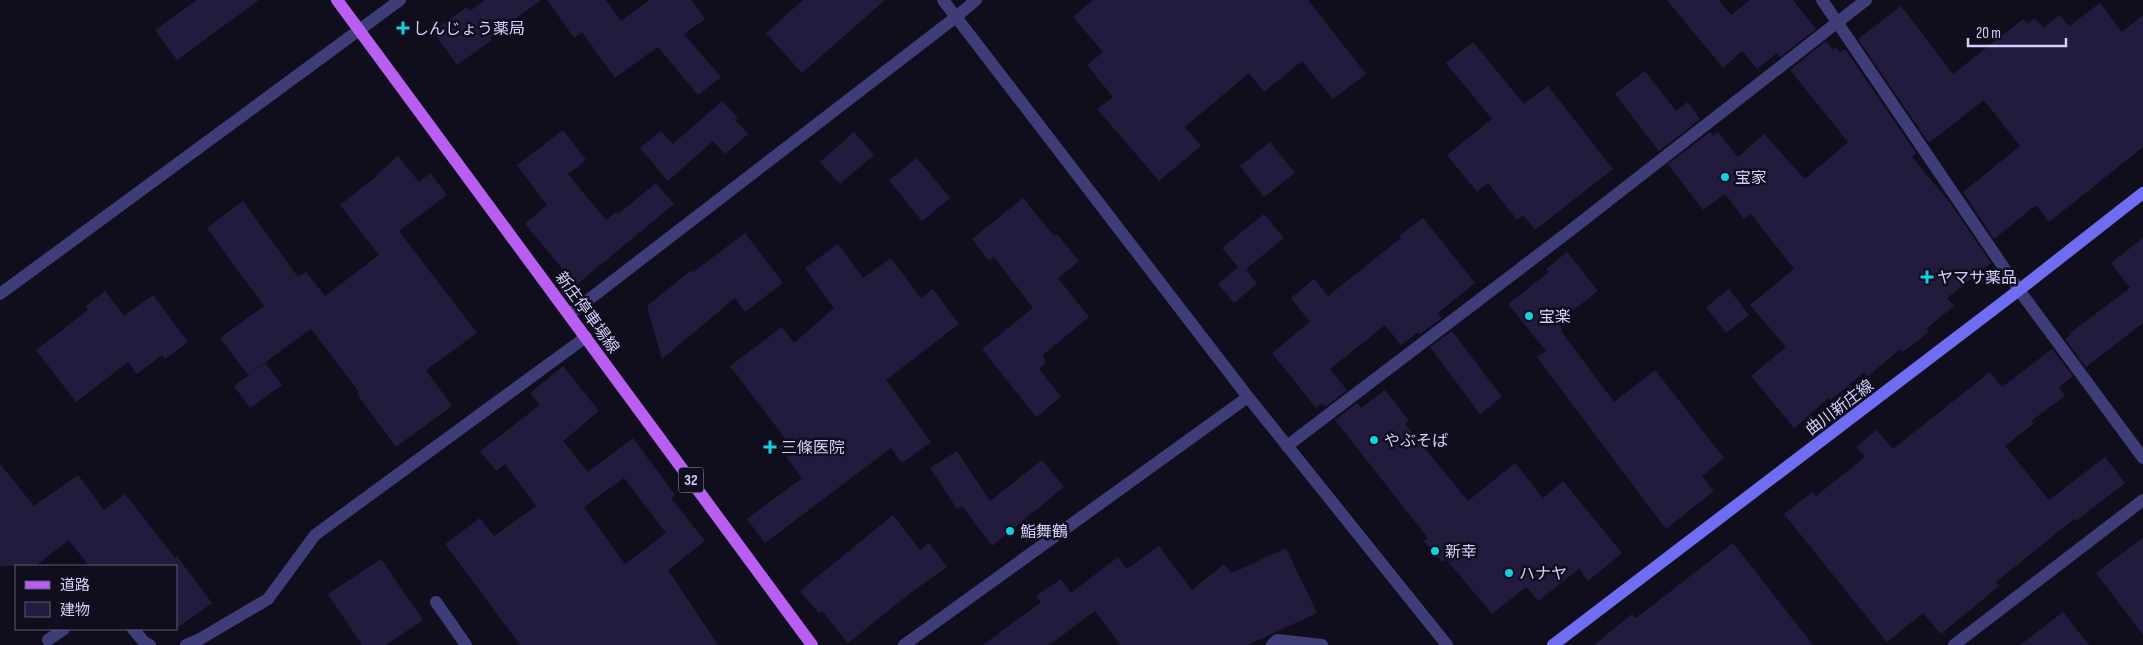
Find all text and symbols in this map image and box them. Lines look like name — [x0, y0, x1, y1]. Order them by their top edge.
scale bar — [1968, 15, 2066, 47]
place label: しんじょう薬局 — [413, 20, 525, 39]
marker: しんじょう薬局 — [397, 22, 409, 34]
text: 20 m — [1976, 24, 2001, 43]
place label: 宝家 — [1735, 169, 1767, 188]
marker: 宝家 — [1719, 171, 1731, 183]
street label: 新庄停車場線 — [551, 268, 623, 357]
place label: ヤマサ薬品 — [1937, 269, 2017, 288]
marker: ヤマサ薬品 — [1921, 271, 1933, 283]
place label: 宝楽 — [1539, 308, 1571, 327]
marker: 宝楽 — [1523, 310, 1535, 322]
street label: 曲川新庄線 — [1802, 377, 1878, 440]
place label: やぶそば — [1384, 432, 1448, 451]
marker: やぶそば — [1368, 434, 1380, 446]
place label: 三條医院 — [781, 439, 845, 458]
marker: 三條医院 — [763, 440, 777, 454]
road number: 32 — [678, 468, 704, 492]
place label: 鮨舞鶴 — [1020, 523, 1068, 542]
marker: 鮨舞鶴 — [1004, 525, 1016, 537]
place label: 新幸 — [1445, 543, 1477, 562]
marker: 新幸 — [1429, 545, 1441, 557]
legend — [15, 565, 178, 630]
place label: ハナヤ — [1519, 565, 1567, 584]
marker: ハナヤ — [1503, 567, 1515, 579]
text: 道路 — [60, 576, 90, 595]
text: 建物 — [60, 601, 90, 620]

